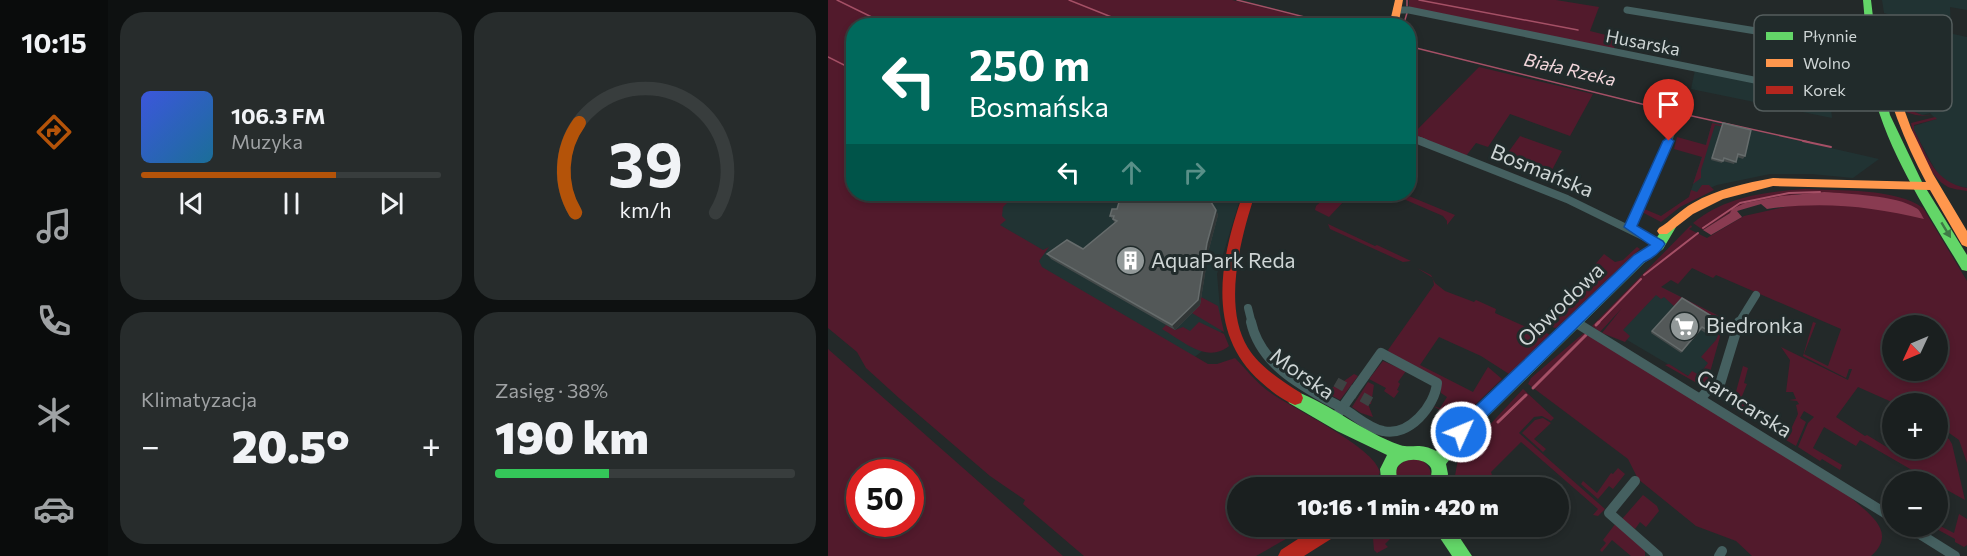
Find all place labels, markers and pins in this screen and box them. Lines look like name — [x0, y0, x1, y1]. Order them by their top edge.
pin — [1643, 79, 1694, 141]
building icon: AquaPark Reda — [1114, 245, 1146, 277]
place label: AquaPark Reda — [1151, 247, 1296, 272]
supermarket icon: Biedronka — [1669, 310, 1701, 342]
place label: Biedronka — [1706, 312, 1803, 337]

